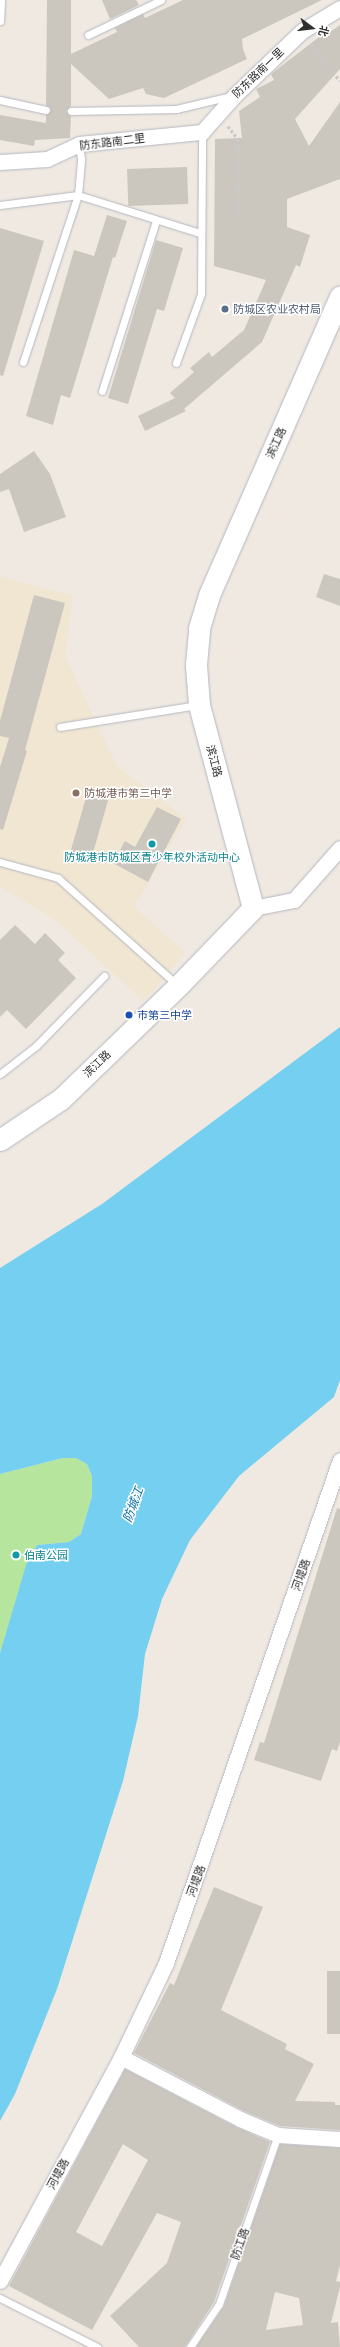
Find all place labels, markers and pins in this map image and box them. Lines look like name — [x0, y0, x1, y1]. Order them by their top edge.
place label: 防城区农业农村局 — [233, 302, 321, 316]
marker: 防城区农业农村局 — [220, 304, 230, 314]
place label: 防城港市第三中学 — [84, 786, 172, 800]
marker: 防城港市第三中学 — [71, 788, 81, 798]
marker: 防城港市防城区青少年校外活动中心 — [147, 839, 157, 849]
place label: 防城港市防城区青少年校外活动中心 — [64, 850, 240, 864]
place label: 巿第三中学 — [137, 1008, 192, 1022]
marker: 巿第三中学 — [124, 1010, 134, 1020]
place label: 伯南公园 — [24, 1548, 68, 1562]
marker: 伯南公园 — [11, 1550, 21, 1560]

